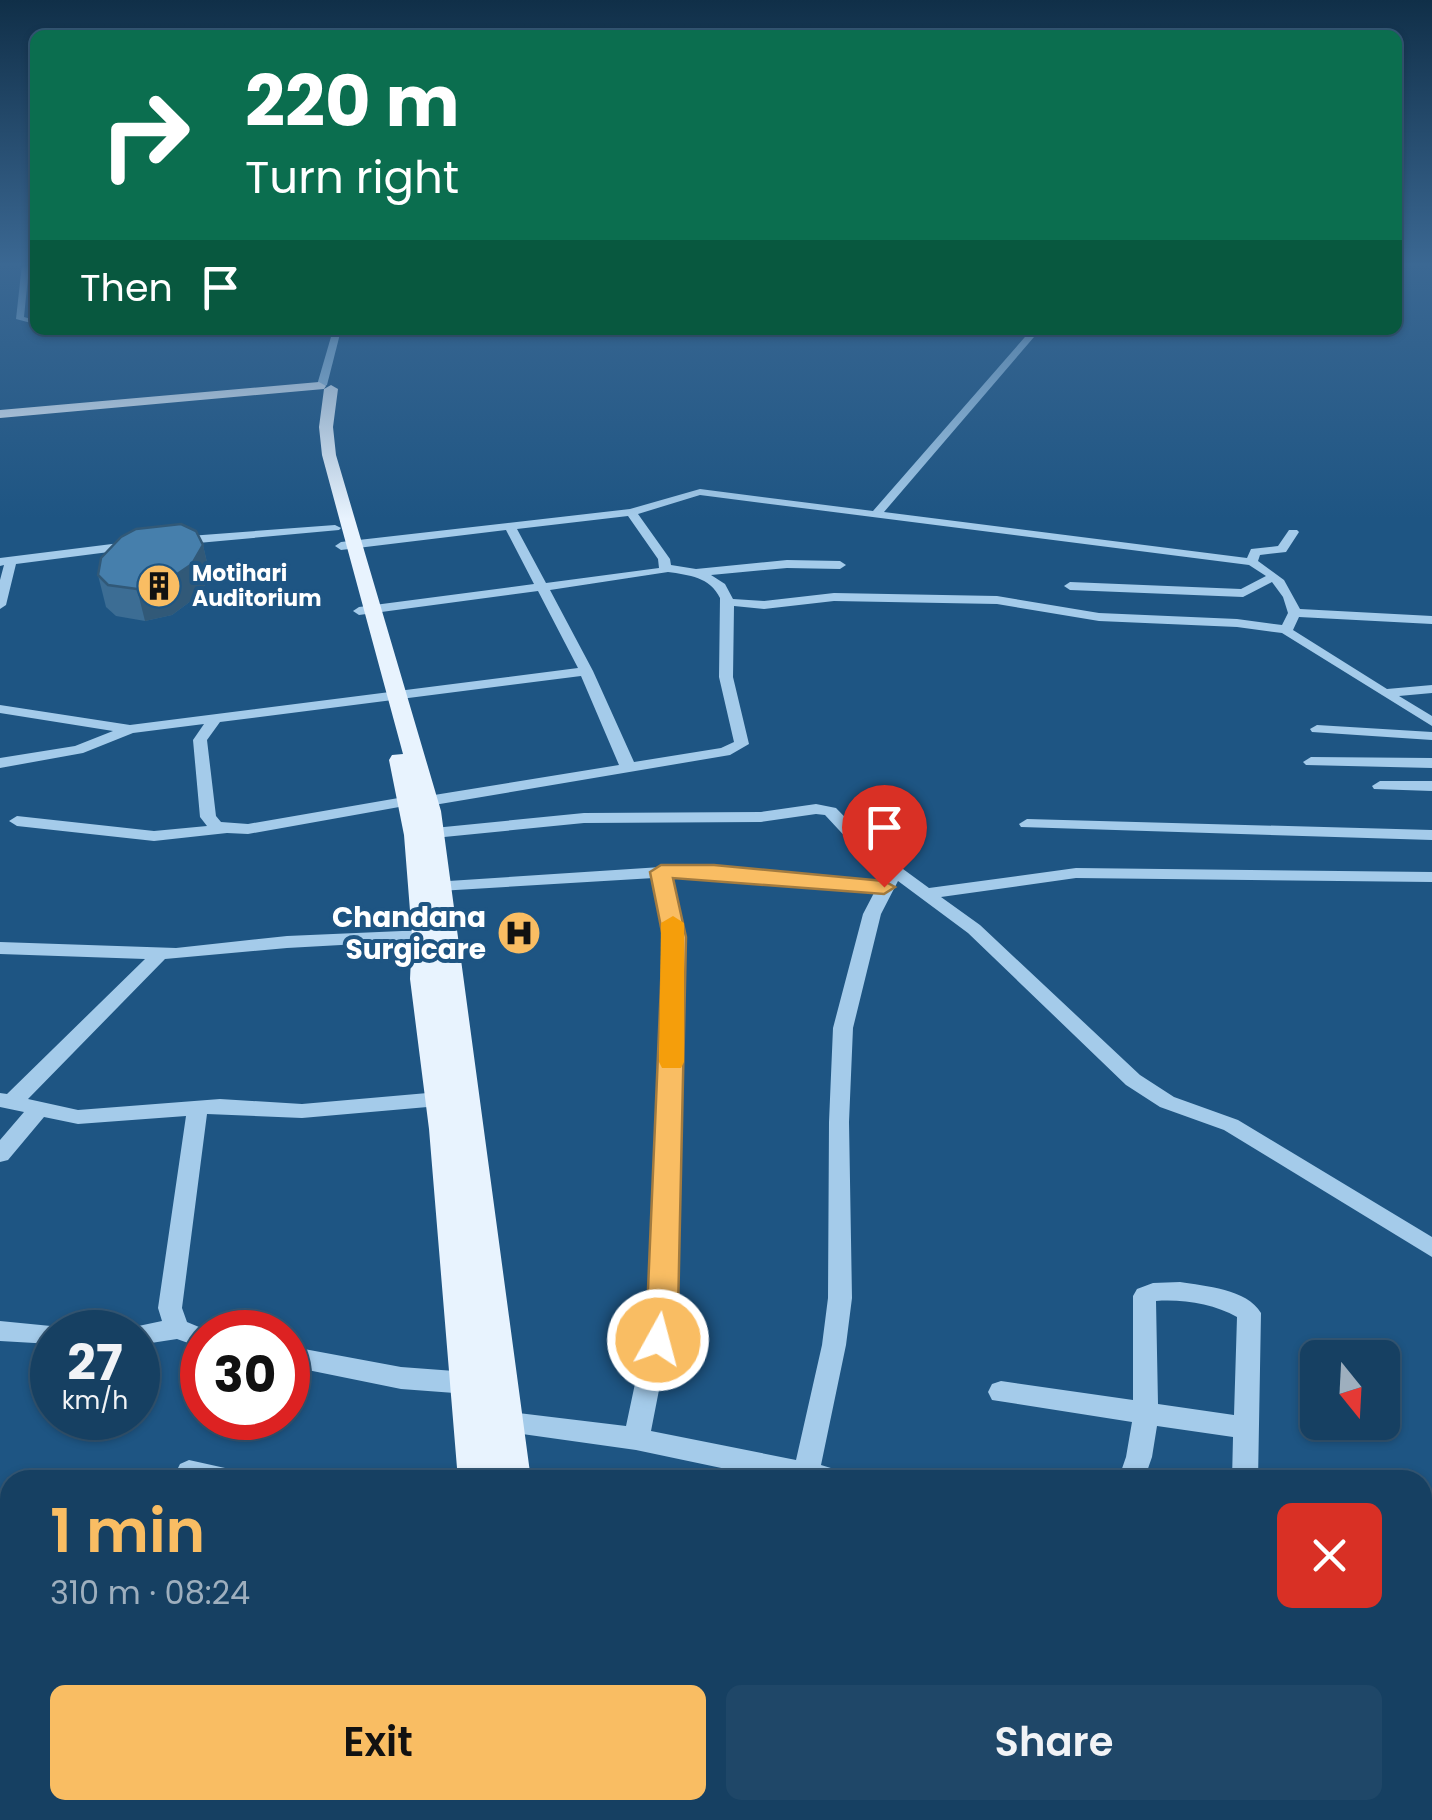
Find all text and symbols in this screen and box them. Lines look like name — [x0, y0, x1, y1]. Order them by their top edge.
text: 220 m — [245, 52, 460, 151]
icon: right — [80, 70, 210, 200]
text: Turn right — [245, 146, 459, 209]
icon: arrive — [193, 260, 248, 315]
text: Then — [80, 261, 173, 314]
place label: Motihari Auditorium — [192, 558, 321, 614]
building icon: Motihari Auditorium — [136, 563, 182, 609]
pin — [842, 785, 927, 888]
icon: arrive — [857, 800, 912, 855]
place label: Chandana Surgicare — [332, 898, 486, 969]
hospital icon: Chandana Surgicare — [496, 910, 542, 956]
position arrow — [606, 1288, 710, 1392]
speed limit sign: 30 — [180, 1310, 310, 1440]
text: 27 — [67, 1327, 123, 1398]
north arrow — [1300, 1340, 1400, 1440]
map controls — [1300, 1340, 1400, 1440]
text: km/h — [62, 1383, 128, 1418]
text: 1 min — [50, 1489, 205, 1573]
button: close — [1277, 1503, 1382, 1608]
text: 310 m · 08:24 — [50, 1570, 250, 1615]
button: Exit — [50, 1685, 706, 1800]
button: Share — [726, 1685, 1382, 1800]

